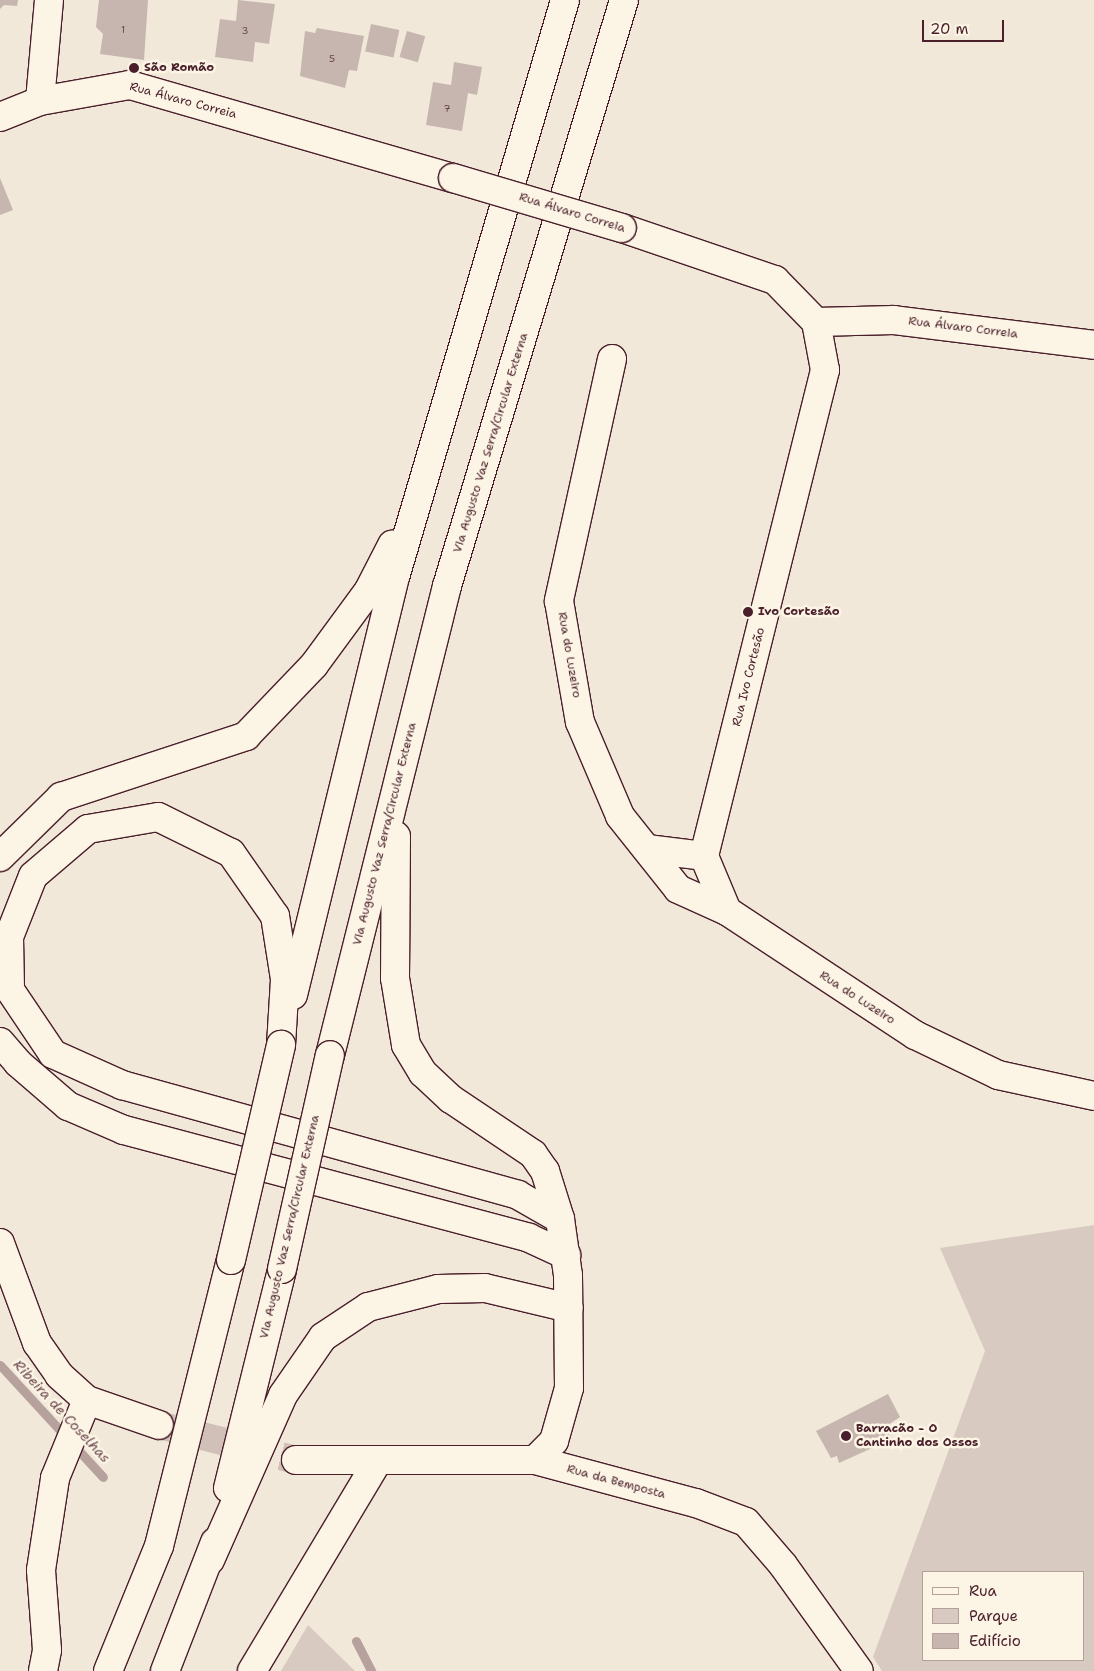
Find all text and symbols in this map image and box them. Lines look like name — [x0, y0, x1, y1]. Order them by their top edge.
scale bar — [924, 10, 1006, 42]
text: 20 m — [930, 19, 969, 39]
house number: 1 — [121, 24, 125, 36]
house number: 3 — [242, 25, 248, 37]
house number: 5 — [329, 53, 335, 65]
place label: São Romão — [144, 61, 214, 75]
marker: São Romão — [128, 62, 140, 74]
street label: Rua Álvaro Correia — [128, 80, 238, 122]
house number: 7 — [444, 103, 450, 115]
street label: Rua Álvaro Correia — [517, 190, 627, 236]
street label: Rua Álvaro Correia — [907, 314, 1019, 342]
street label: Via Augusto Vaz Serra/Circular Externa — [451, 331, 531, 555]
place label: Ivo Cortesão — [758, 605, 840, 619]
marker: Ivo Cortesão — [742, 606, 754, 618]
street label: Rua do Luzeiro — [554, 611, 584, 699]
street label: Rua Ivo Cortesão — [730, 626, 768, 728]
street label: Via Augusto Vaz Serra/Circular Externa — [350, 721, 420, 947]
street label: Rua do Luzeiro — [817, 968, 897, 1028]
street label: Via Augusto Vaz Serra/Circular Externa — [257, 1114, 323, 1340]
water label: Ribeira de Coselhas — [10, 1356, 114, 1466]
place label: Barracão - O Cantinho dos Ossos — [856, 1422, 978, 1450]
marker: Barracão - O Cantinho dos Ossos — [840, 1430, 852, 1442]
street label: Rua da Bemposta — [565, 1462, 667, 1502]
legend — [922, 1571, 1084, 1661]
text: Rua — [969, 1581, 997, 1601]
text: Parque — [969, 1606, 1018, 1626]
text: Edifício — [969, 1631, 1021, 1651]

